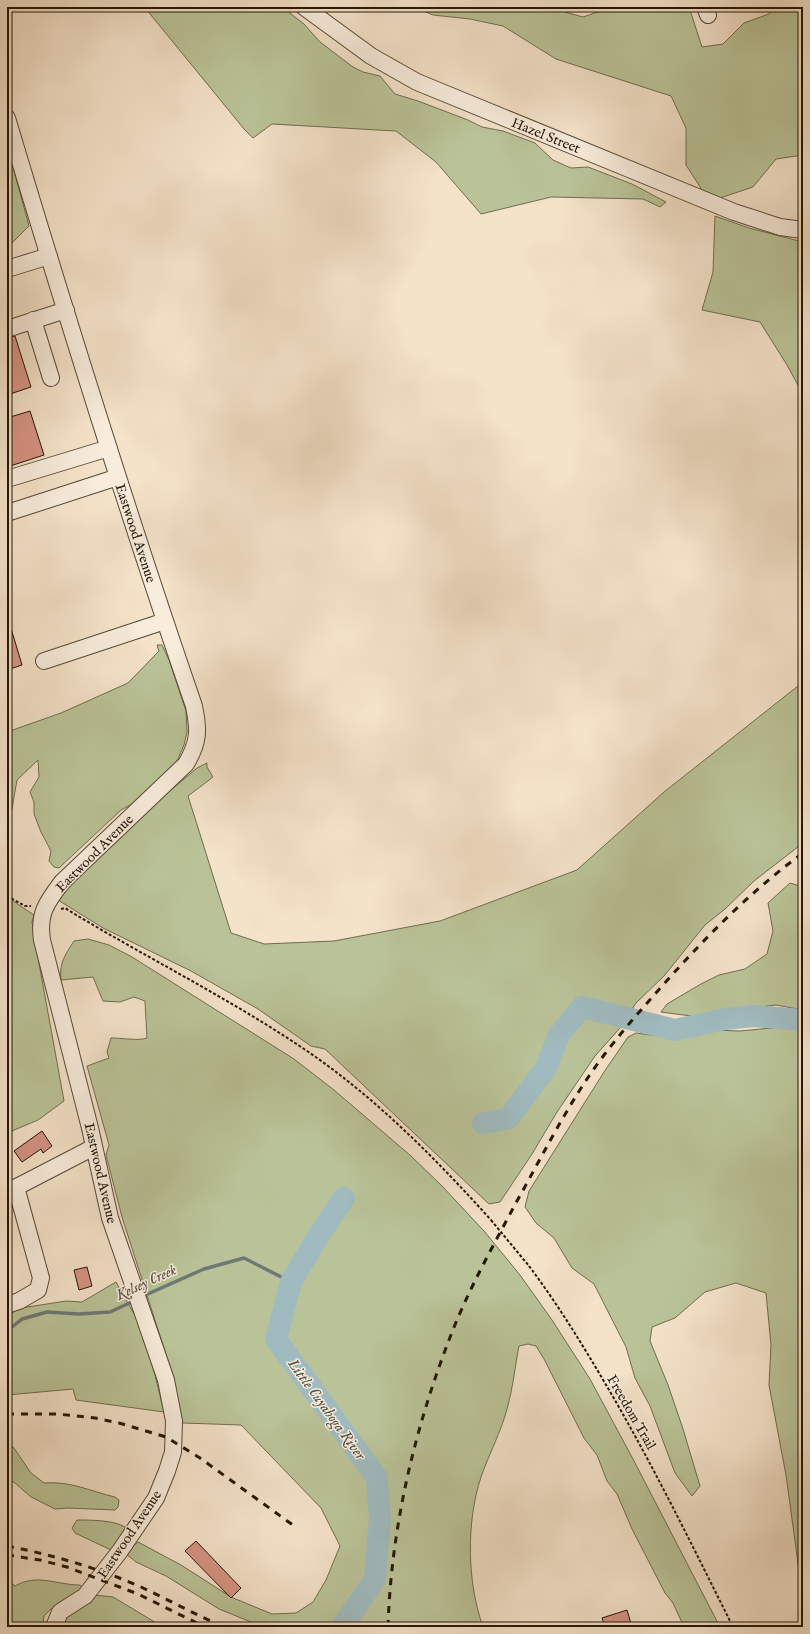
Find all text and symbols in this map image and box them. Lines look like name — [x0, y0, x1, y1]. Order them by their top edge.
street label: Hazel Street — [509, 114, 583, 158]
street label: Eastwood Avenue — [111, 482, 160, 586]
street label: Eastwood Avenue — [52, 811, 138, 896]
street label: Eastwood Avenue — [80, 1121, 121, 1226]
water label: Kelsey Creek — [112, 1260, 179, 1305]
water label: Little Cuyahoga River — [282, 1354, 370, 1465]
street label: Freedom Trail — [602, 1372, 660, 1453]
street label: Eastwood Avenue — [94, 1486, 166, 1582]

